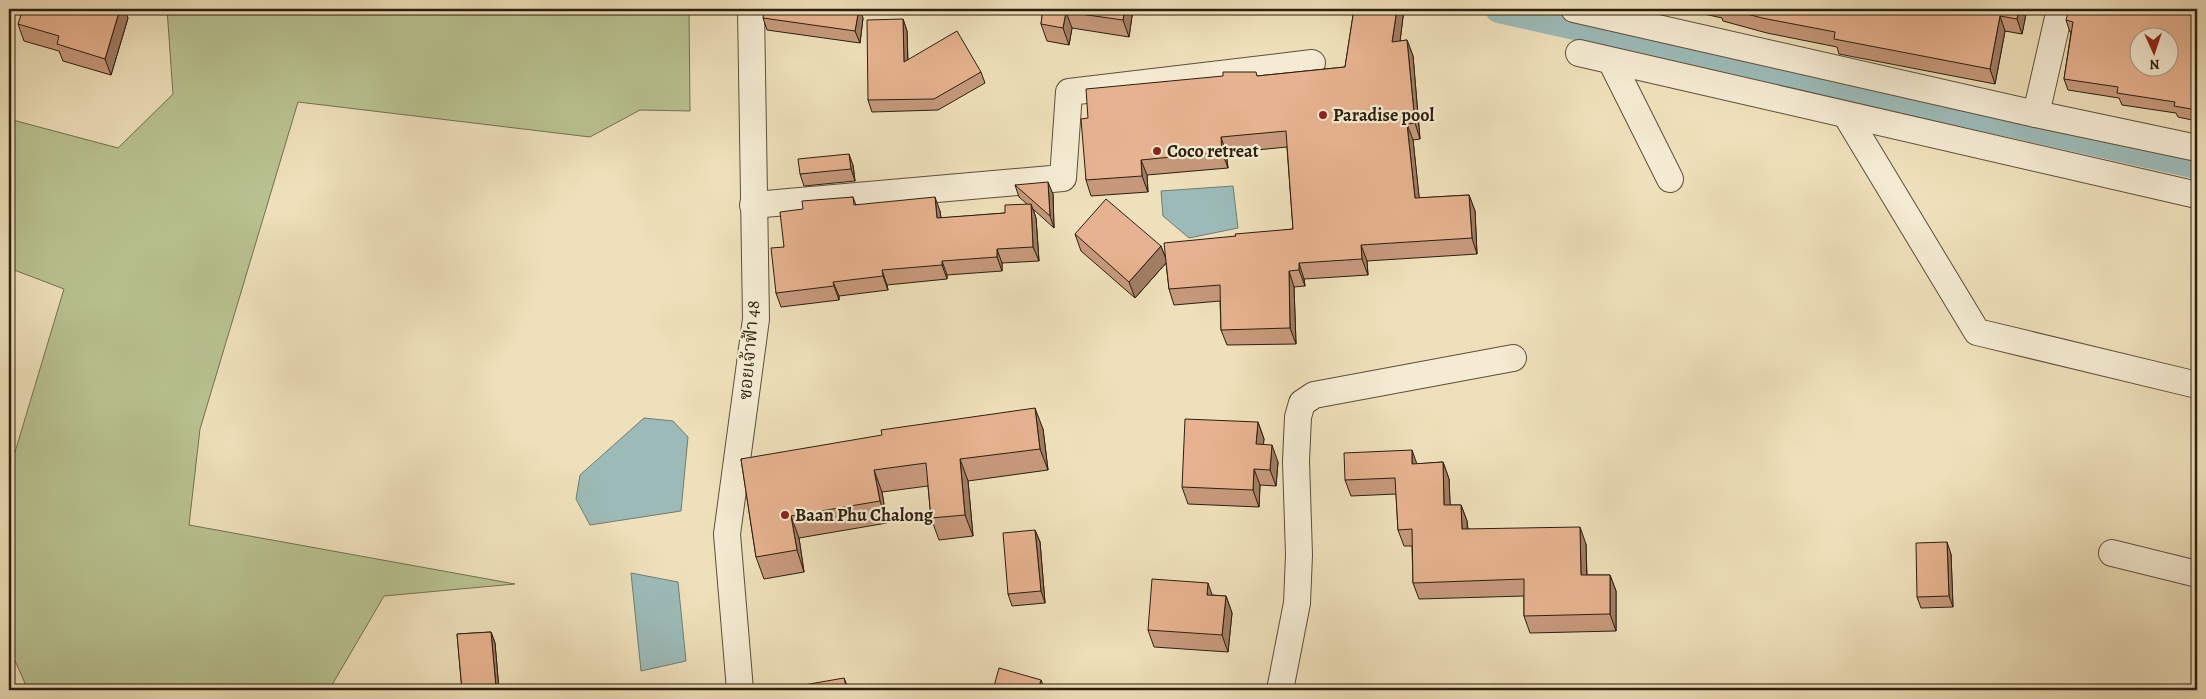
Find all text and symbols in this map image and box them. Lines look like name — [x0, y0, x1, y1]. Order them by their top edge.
north arrow — [2128, 28, 2178, 78]
text: N — [2149, 55, 2160, 74]
place label: Paradise pool — [1333, 103, 1435, 127]
marker: Paradise pool — [1317, 109, 1329, 121]
place label: Coco retreat — [1167, 139, 1259, 163]
marker: Coco retreat — [1151, 145, 1163, 157]
street label: ซอยเจ้าฟ้า 48 — [733, 299, 765, 401]
place label: Baan Phu Chalong — [795, 503, 934, 527]
marker: Baan Phu Chalong — [779, 509, 791, 521]

